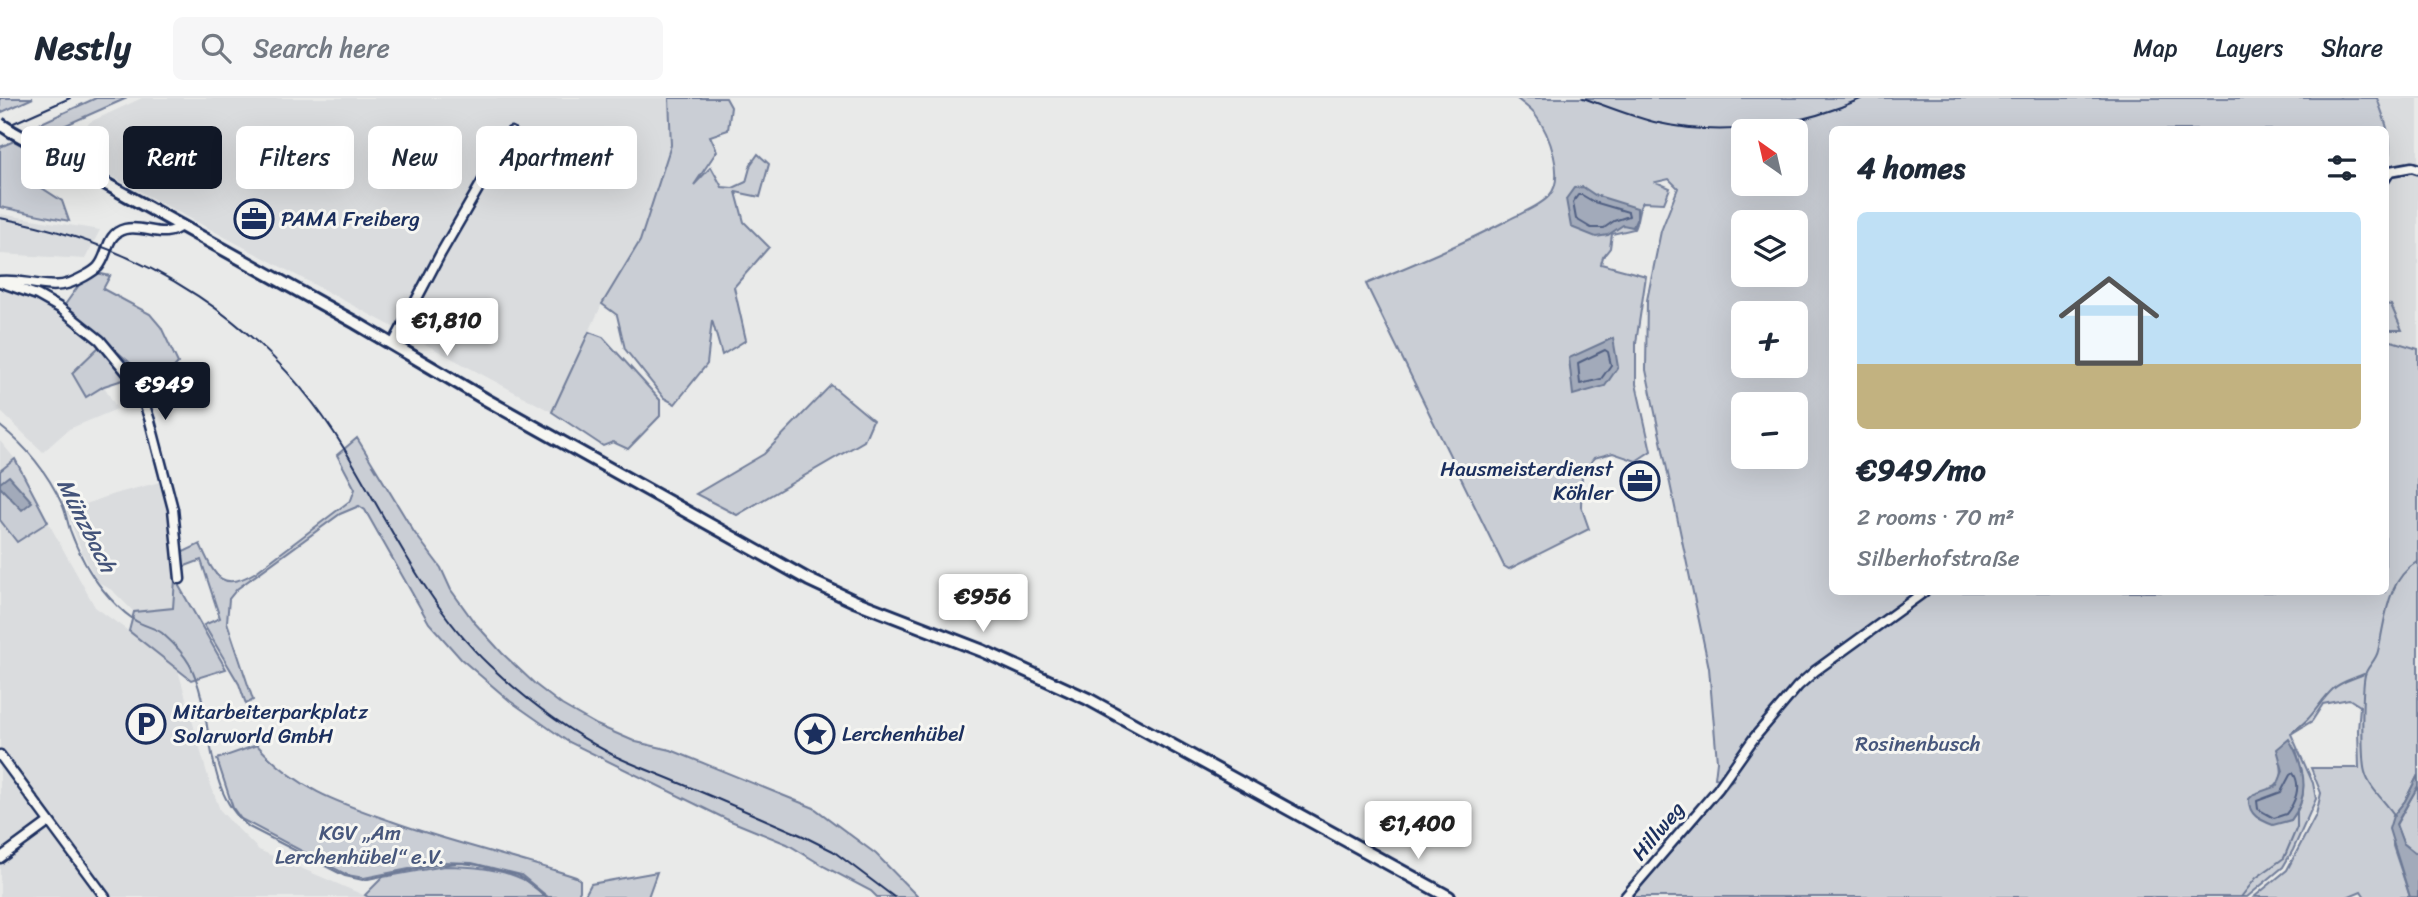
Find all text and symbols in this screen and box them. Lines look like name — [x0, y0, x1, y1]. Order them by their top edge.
search box — [173, 17, 663, 80]
text: Nestly — [35, 19, 131, 77]
text: Search here — [253, 25, 390, 71]
text: Map — [2133, 27, 2178, 69]
text: Layers — [2216, 27, 2283, 69]
text: Share — [2321, 27, 2383, 69]
icon: search — [197, 29, 235, 67]
north arrow — [1731, 119, 1808, 196]
map controls — [1731, 119, 1808, 469]
chip: Buy — [21, 126, 109, 189]
chip: Rent — [123, 126, 222, 189]
chip: Filters — [236, 126, 354, 189]
chip: New — [368, 126, 462, 189]
chip: Apartment — [476, 126, 637, 189]
text: 4 homes — [1857, 141, 1965, 195]
icon: filters — [2323, 149, 2361, 187]
office icon: PAMA Freiberg — [233, 198, 275, 240]
place label: PAMA Freiberg — [281, 200, 420, 238]
button: layers — [1731, 210, 1808, 287]
icon: home — [2046, 258, 2172, 384]
pin: €1,810 — [390, 299, 504, 358]
text: €1,810 — [412, 300, 482, 341]
button: + — [1731, 301, 1808, 378]
pin: €949 — [124, 362, 206, 422]
text: €949 — [136, 364, 194, 405]
button: − — [1731, 392, 1808, 469]
text: €949/mo — [1857, 443, 1986, 497]
place label: Hausmeisterdienst Köhler — [1440, 450, 1615, 512]
office icon: Hausmeisterdienst Köhler — [1619, 460, 1661, 502]
water label: Münzbach — [45, 471, 129, 582]
text: 2 rooms · 70 m² — [1857, 497, 2015, 538]
text: Silberhofstraße — [1857, 538, 2019, 579]
pin: €956 — [942, 574, 1024, 634]
text: €956 — [955, 576, 1011, 617]
place label: Mitarbeiterparkplatz Solarworld GmbH — [173, 693, 368, 755]
parking icon: Mitarbeiterparkplatz Solarworld GmbH — [125, 703, 167, 745]
place icon: Lerchenhübel — [794, 713, 836, 755]
place label: Lerchenhübel — [842, 715, 965, 753]
park label: Rosinenbusch — [1855, 725, 1981, 763]
street label: Hillweg — [1621, 792, 1695, 869]
pin: €1,400 — [1361, 802, 1475, 861]
text: €1,400 — [1381, 803, 1455, 844]
park label: KGV „Am Lerchenhübel“ e.V. — [275, 814, 445, 876]

